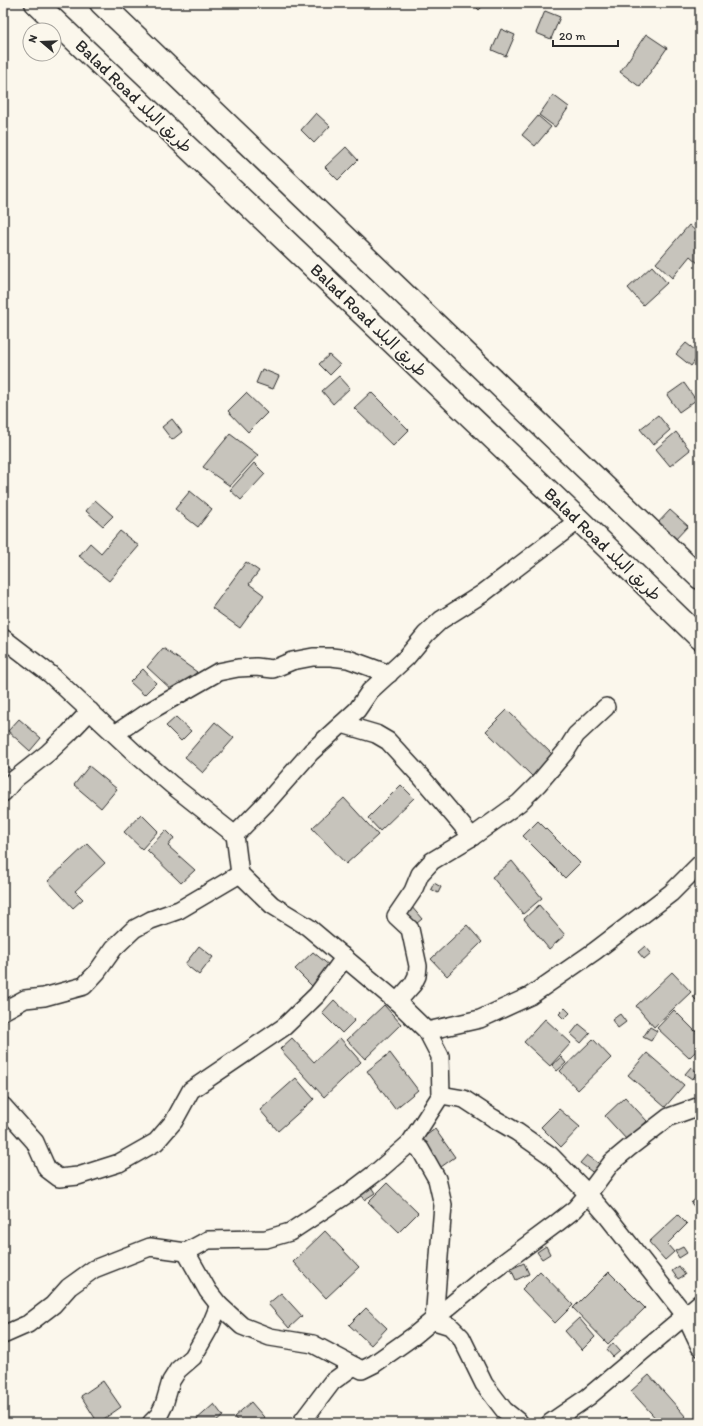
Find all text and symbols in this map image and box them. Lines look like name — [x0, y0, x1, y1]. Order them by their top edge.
north arrow — [22, 22, 62, 62]
scale bar — [553, 22, 618, 48]
text: 20 m — [559, 29, 586, 43]
text: N — [26, 33, 40, 45]
street label: Balad Road طريق البلد — [71, 35, 197, 157]
street label: Balad Road طريق البلد — [306, 259, 432, 381]
street label: Balad Road طريق البلد — [540, 483, 666, 605]

